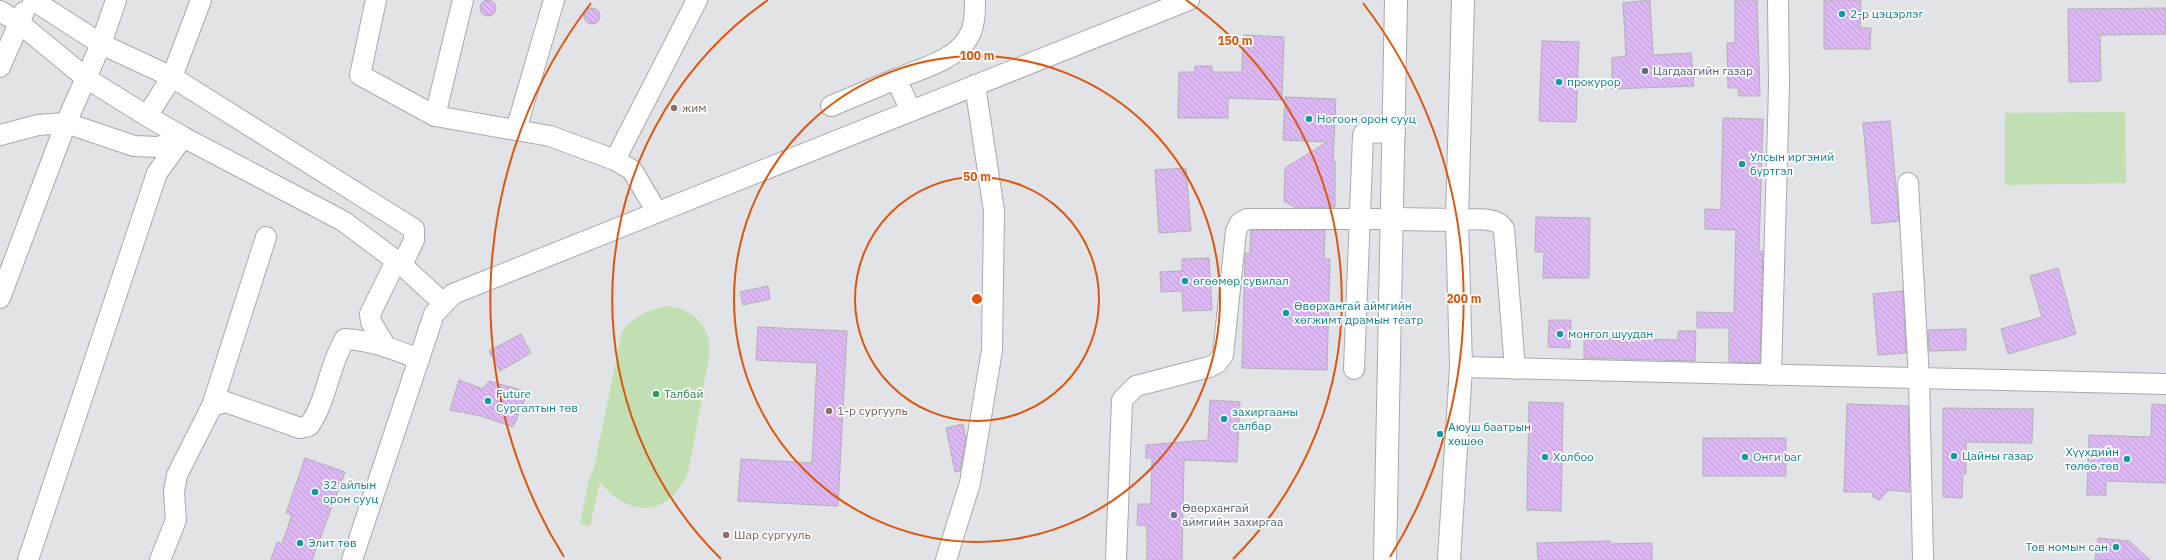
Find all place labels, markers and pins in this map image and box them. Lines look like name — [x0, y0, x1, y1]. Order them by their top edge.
place label: 2-р цэцэрлэг — [1850, 6, 1924, 21]
marker: 2-р цэцэрлэг — [1837, 9, 1847, 19]
place label: Цагдаагийн газар — [1653, 63, 1753, 78]
marker: Цагдаагийн газар — [1640, 66, 1650, 76]
place label: прокурор — [1567, 74, 1621, 89]
marker: прокурор — [1554, 77, 1564, 87]
place label: жим — [682, 100, 707, 115]
marker: жим — [669, 103, 679, 113]
place label: Ногоон орон сууц — [1317, 111, 1416, 126]
marker: Ногоон орон сууц — [1304, 114, 1314, 124]
place label: Улсын иргэний бүртгэл — [1750, 149, 1834, 178]
marker: Улсын иргэний бүртгэл — [1737, 159, 1747, 169]
place label: өгөөмөр сувилал — [1193, 273, 1289, 288]
marker: өгөөмөр сувилал — [1180, 276, 1190, 286]
centre of rings — [970, 292, 984, 306]
place label: Өвөрхангай аймгийн хөгжимт драмын театр — [1294, 298, 1423, 327]
marker: Өвөрхангай аймгийн хөгжимт драмын театр — [1281, 308, 1291, 318]
place label: монгол шуудан — [1568, 326, 1653, 341]
marker: монгол шуудан — [1555, 329, 1565, 339]
place label: Future Сургалтын төв — [496, 386, 578, 415]
place label: Талбай — [664, 386, 704, 401]
marker: Талбай — [651, 389, 661, 399]
marker: Future Сургалтын төв — [483, 396, 493, 406]
place label: 1-р сургууль — [837, 403, 908, 418]
place label: захиргааны салбар — [1232, 404, 1298, 433]
marker: 1-р сургууль — [824, 406, 834, 416]
marker: захиргааны салбар — [1219, 414, 1229, 424]
place label: Аюуш баатрын хөшөө — [1448, 419, 1531, 448]
marker: Аюуш баатрын хөшөө — [1435, 429, 1445, 439]
place label: Хүүхдийн төлөө төв — [2065, 444, 2119, 473]
place label: Цайны газар — [1962, 448, 2034, 463]
place label: Холбоо — [1553, 449, 1594, 464]
place label: Онги bar — [1753, 449, 1802, 464]
marker: Цайны газар — [1949, 451, 1959, 461]
marker: Холбоо — [1540, 452, 1550, 462]
marker: Онги bar — [1740, 452, 1750, 462]
marker: Хүүхдийн төлөө төв — [2122, 454, 2132, 464]
place label: 32 айлын орон сууц — [323, 477, 378, 506]
marker: 32 айлын орон сууц — [310, 487, 320, 497]
place label: Өвөрхангай аймгийн захиргаа — [1182, 500, 1284, 529]
marker: Өвөрхангай аймгийн захиргаа — [1169, 510, 1179, 520]
place label: Шар сургууль — [734, 527, 811, 542]
marker: Шар сургууль — [721, 530, 731, 540]
place label: Элит төв — [308, 535, 357, 550]
marker: Элит төв — [295, 538, 305, 548]
place label: Төв номын сан — [2025, 539, 2108, 554]
marker: Төв номын сан — [2111, 542, 2121, 552]

